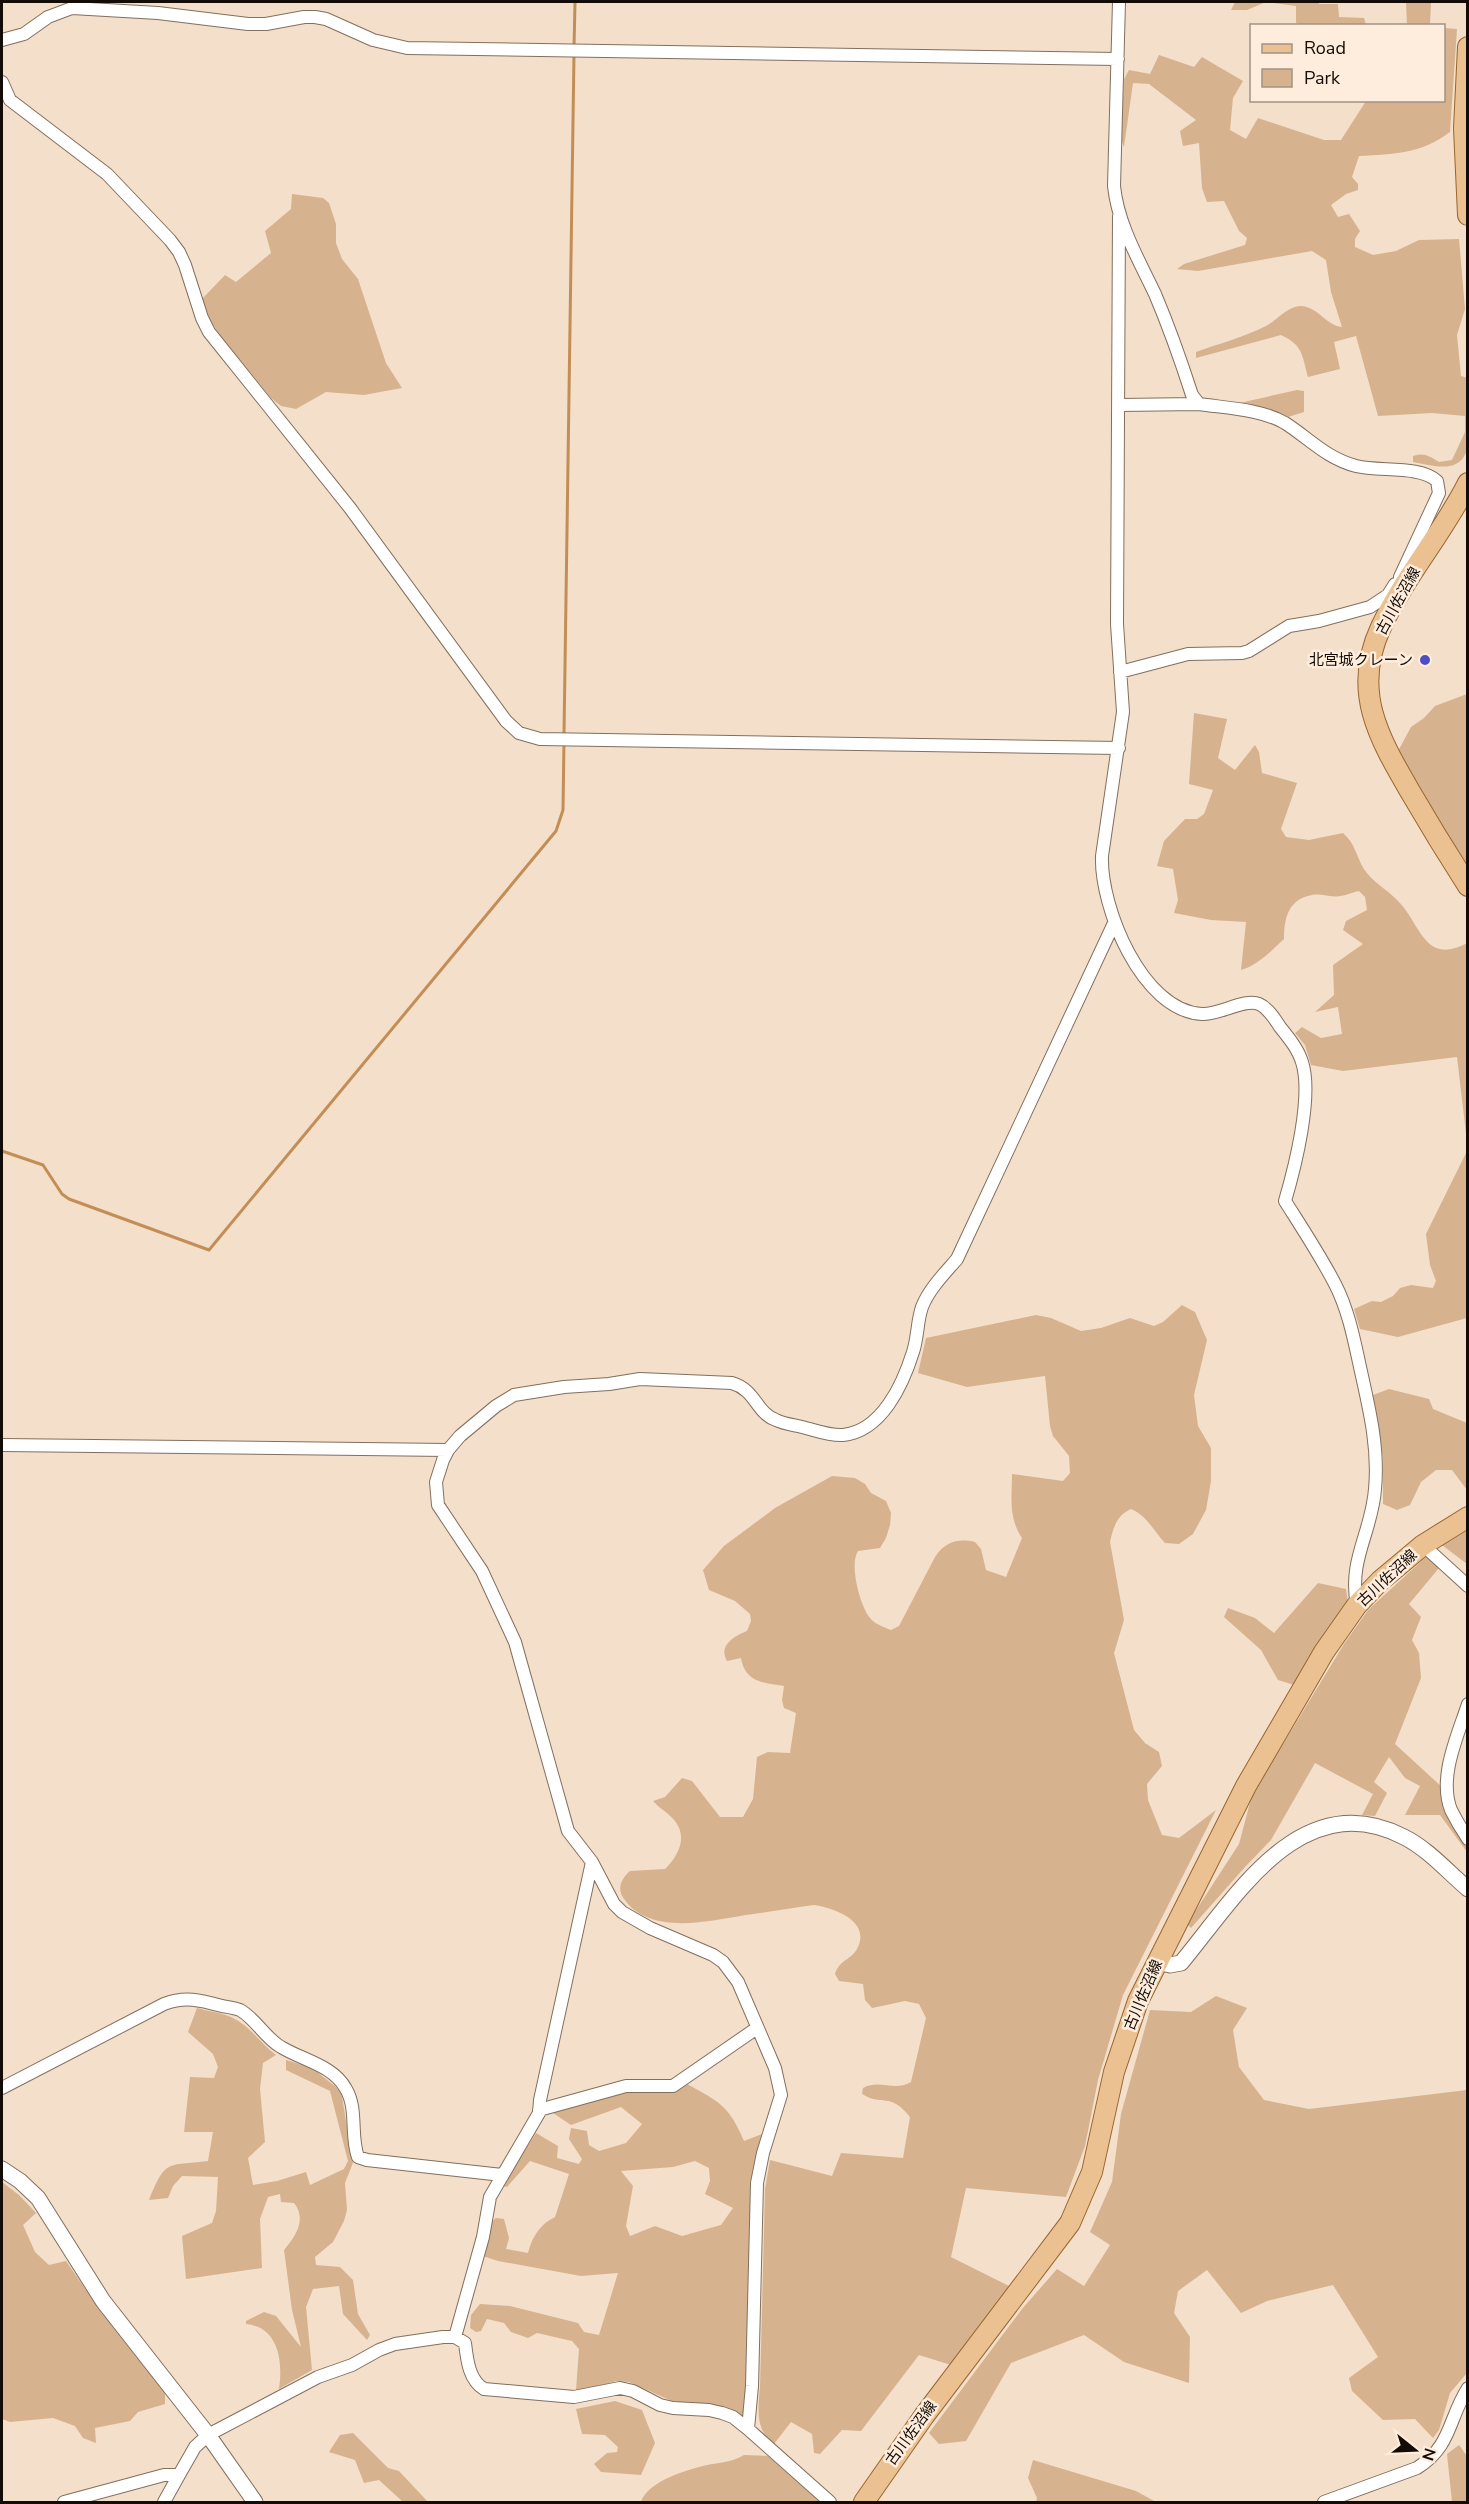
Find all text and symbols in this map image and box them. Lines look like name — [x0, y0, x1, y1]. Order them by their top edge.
legend — [1250, 24, 1445, 102]
text: Road — [1304, 36, 1346, 60]
text: Park — [1304, 66, 1341, 90]
street label: 古川佐沼線 — [1371, 563, 1425, 639]
place label: 北宮城クレーン — [1309, 650, 1413, 670]
marker: 北宮城クレーン — [1418, 653, 1432, 667]
street label: 古川佐沼線 — [1353, 1545, 1421, 1611]
street label: 古川佐沼線 — [1119, 1957, 1167, 2033]
street label: 古川佐沼線 — [881, 2397, 941, 2469]
north arrow — [1385, 2420, 1445, 2480]
text: N — [1416, 2445, 1441, 2463]

